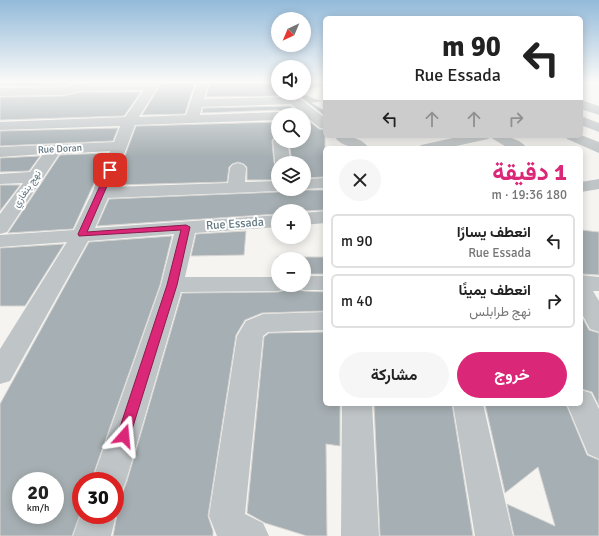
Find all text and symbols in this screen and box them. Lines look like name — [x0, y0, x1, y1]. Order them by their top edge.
north arrow — [271, 12, 311, 52]
map controls — [271, 12, 311, 292]
text: 90 m — [442, 30, 501, 64]
icon: left — [515, 32, 567, 84]
button: sound — [271, 60, 311, 100]
text: Rue Essada — [414, 64, 501, 86]
button: search — [271, 108, 311, 148]
icon: left — [379, 108, 401, 130]
icon: ahead — [421, 108, 443, 130]
icon: ahead — [463, 108, 485, 130]
icon: right — [505, 108, 527, 130]
street label: Rue Doran — [38, 142, 82, 156]
pin — [93, 153, 127, 187]
button: layers — [271, 156, 311, 196]
text: 1 دقيقة — [492, 157, 567, 187]
icon: arrive — [99, 159, 121, 181]
button: close — [339, 159, 381, 201]
street label: نهج بنغازي — [10, 168, 45, 211]
text: 180 m · 19:36 — [491, 187, 567, 203]
button: + — [271, 204, 311, 244]
street label: Rue Essada — [206, 214, 264, 234]
text: انعطف يسارًا — [457, 223, 531, 241]
icon: left — [543, 230, 565, 252]
text: 90 m — [341, 232, 372, 250]
text: Rue Essada — [468, 245, 531, 261]
button: − — [271, 252, 311, 292]
text: انعطف يمينًا — [459, 281, 531, 299]
icon: right — [543, 290, 565, 312]
text: 40 m — [341, 292, 372, 310]
text: نهج طرابلس — [469, 304, 531, 320]
button: مشاركة — [339, 352, 449, 398]
button: خروج — [457, 352, 567, 398]
position arrow — [103, 415, 145, 457]
speed limit sign: 30 — [72, 472, 124, 524]
text: 20 — [27, 480, 49, 505]
text: km/h — [27, 502, 49, 514]

